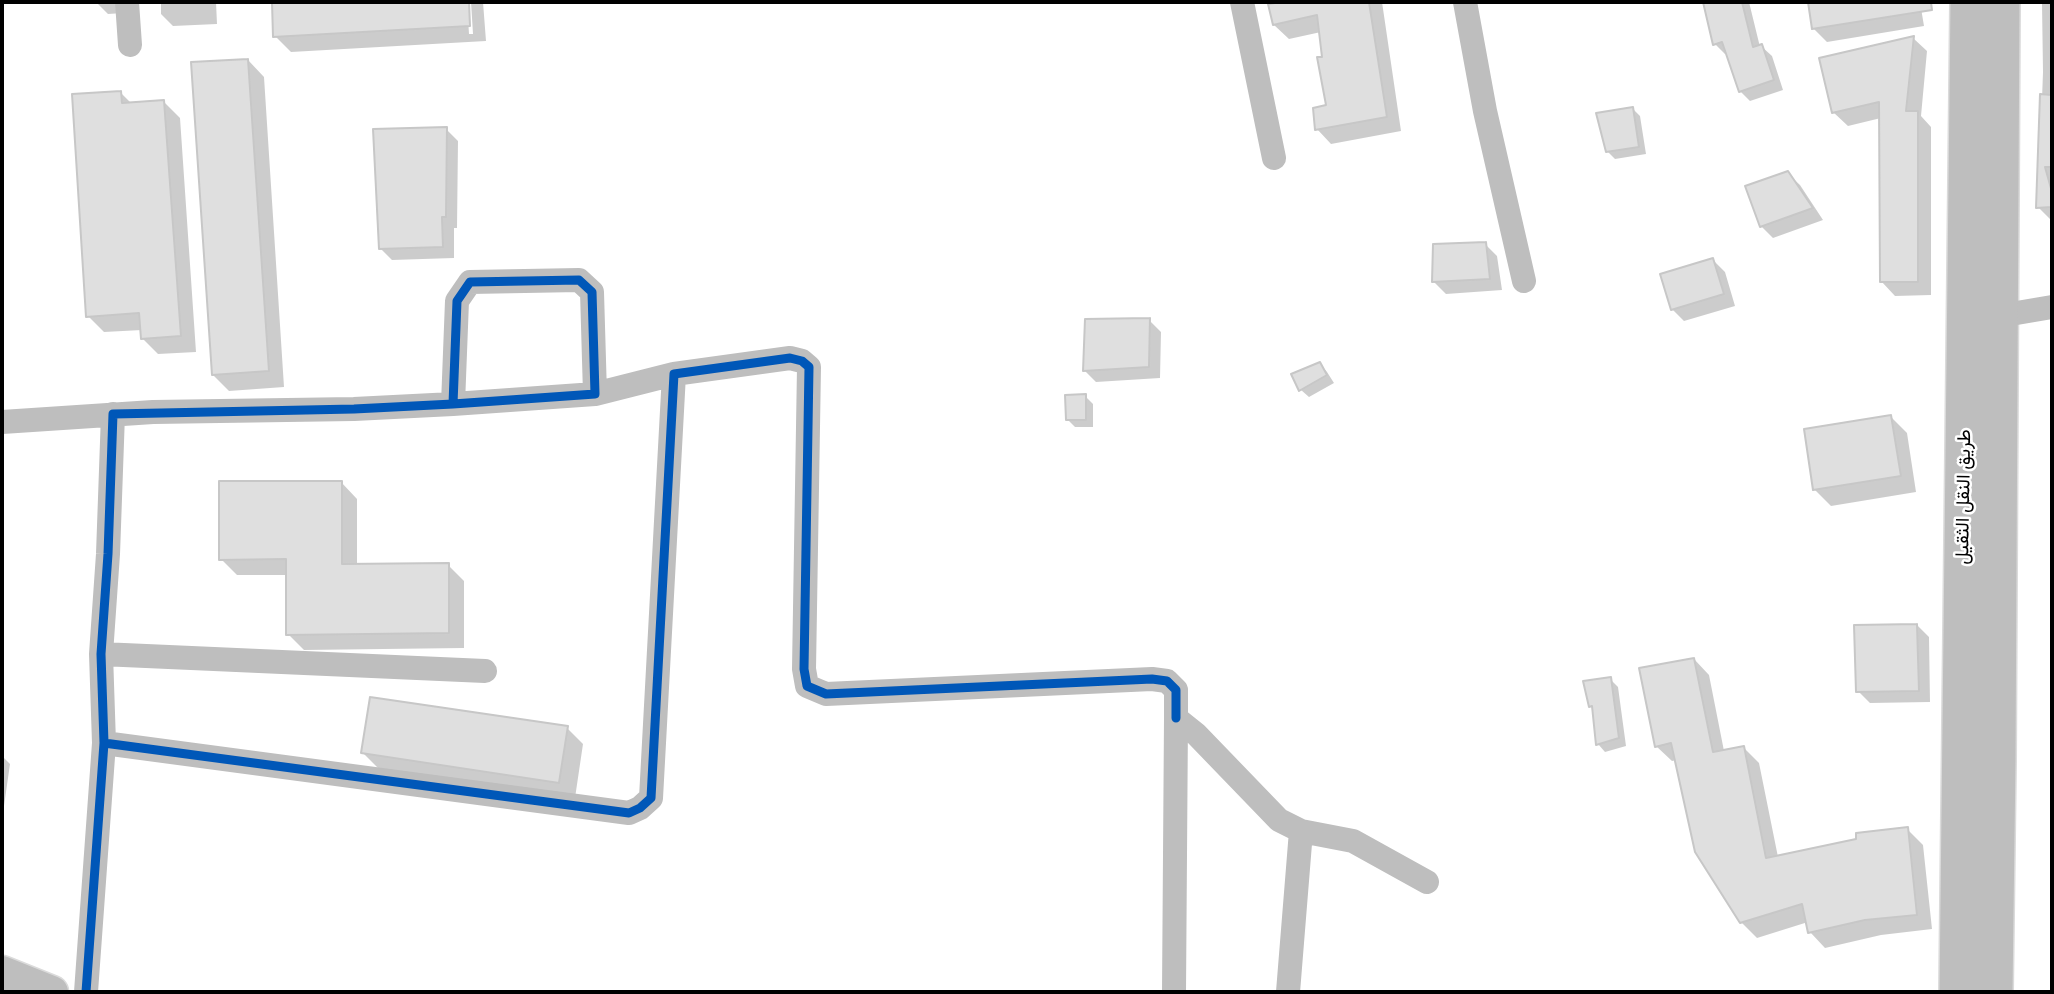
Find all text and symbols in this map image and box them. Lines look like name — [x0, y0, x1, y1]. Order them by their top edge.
street label: طريق النقل الثقيل — [1951, 429, 1977, 565]

